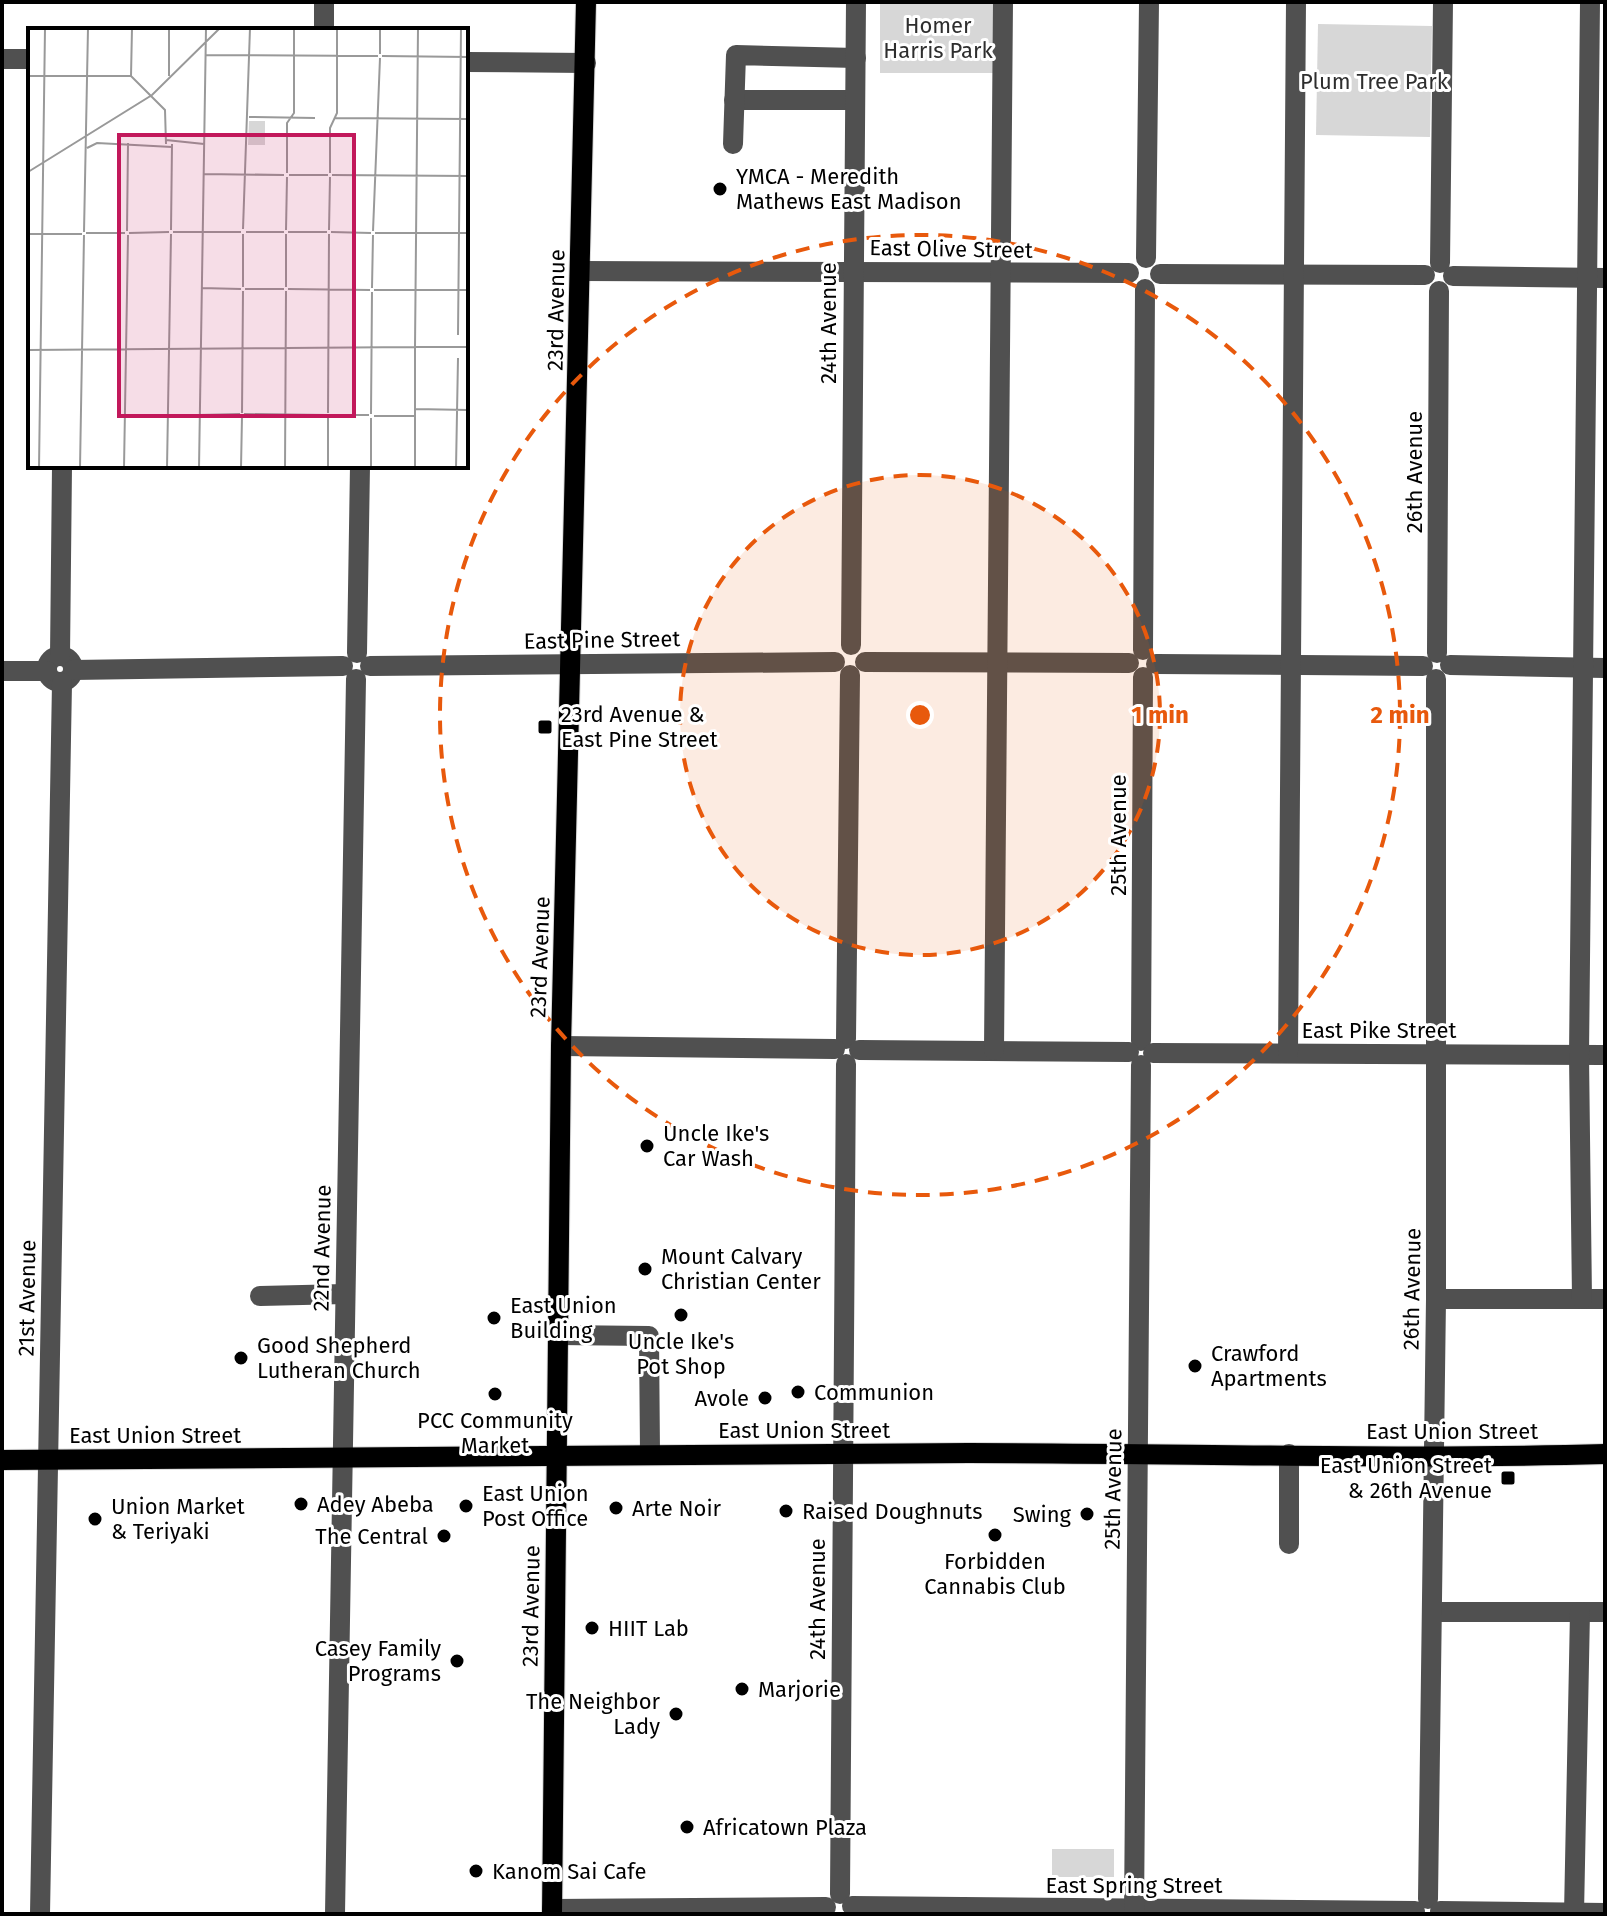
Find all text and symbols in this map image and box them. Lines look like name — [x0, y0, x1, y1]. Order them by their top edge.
park label: Homer Harris Park — [883, 12, 993, 64]
inset map — [28, 28, 468, 468]
park label: Plum Tree Park — [1300, 68, 1449, 95]
place label: YMCA - Meredith Mathews East Madison — [736, 163, 962, 215]
marker: YMCA - Meredith Mathews East Madison — [711, 180, 729, 198]
street label: East Olive Street — [869, 234, 1033, 264]
street label: 23rd Avenue — [541, 249, 571, 371]
street label: 24th Avenue — [815, 262, 842, 384]
street label: 26th Avenue — [1401, 411, 1428, 533]
street label: East Pine Street — [523, 625, 681, 655]
place label: 23rd Avenue & East Pine Street — [561, 701, 718, 753]
centre of rings — [906, 701, 934, 729]
text: 1 min — [1131, 701, 1189, 729]
text: 2 min — [1371, 701, 1430, 729]
marker: 23rd Avenue & East Pine Street — [536, 718, 554, 736]
street label: 25th Avenue — [1105, 774, 1132, 896]
street label: 23rd Avenue — [524, 896, 556, 1018]
street label: East Pike Street — [1302, 1017, 1456, 1044]
place label: Uncle Ike's Car Wash — [663, 1120, 769, 1172]
marker: Uncle Ike's Car Wash — [638, 1137, 656, 1155]
street label: 22nd Avenue — [307, 1184, 337, 1312]
street label: 26th Avenue — [1397, 1228, 1427, 1350]
street label: 21st Avenue — [12, 1239, 42, 1357]
place label: Mount Calvary Christian Center — [661, 1243, 821, 1295]
marker: Mount Calvary Christian Center — [636, 1260, 654, 1278]
place label: East Union Building — [510, 1292, 617, 1344]
marker: Uncle Ike's Pot Shop — [672, 1306, 690, 1324]
marker: East Union Building — [485, 1309, 503, 1327]
place label: Uncle Ike's Pot Shop — [628, 1328, 734, 1380]
place label: Good Shepherd Lutheran Church — [257, 1332, 421, 1384]
place label: Crawford Apartments — [1211, 1340, 1327, 1392]
marker: Good Shepherd Lutheran Church — [232, 1349, 250, 1367]
marker: Crawford Apartments — [1186, 1357, 1204, 1375]
place label: Communion — [814, 1379, 934, 1406]
marker: Communion — [789, 1383, 807, 1401]
marker: PCC Community Market — [486, 1385, 504, 1403]
place label: Avole — [694, 1385, 749, 1412]
marker: Avole — [756, 1389, 774, 1407]
place label: PCC Community Market — [417, 1407, 573, 1459]
street label: East Union Street — [718, 1417, 890, 1444]
street label: East Union Street — [1366, 1418, 1538, 1445]
street label: East Union Street — [69, 1422, 241, 1449]
street label: 25th Avenue — [1098, 1428, 1128, 1550]
place label: East Union Street & 26th Avenue — [1320, 1452, 1492, 1504]
marker: East Union Street & 26th Avenue — [1499, 1469, 1517, 1487]
place label: East Union Post Office — [482, 1480, 589, 1532]
place label: Adey Abeba — [317, 1491, 434, 1518]
place label: Union Market & Teriyaki — [111, 1493, 245, 1545]
marker: Adey Abeba — [292, 1495, 310, 1513]
place label: Arte Noir — [632, 1495, 722, 1522]
marker: East Union Post Office — [457, 1497, 475, 1515]
place label: Raised Doughnuts — [802, 1498, 983, 1525]
marker: Arte Noir — [607, 1499, 625, 1517]
place label: Swing — [1013, 1501, 1072, 1528]
marker: Raised Doughnuts — [777, 1502, 795, 1520]
marker: Swing — [1078, 1505, 1096, 1523]
marker: Union Market & Teriyaki — [86, 1510, 104, 1528]
place label: The Central — [315, 1523, 428, 1550]
marker: Forbidden Cannabis Club — [986, 1526, 1004, 1544]
marker: The Central — [435, 1527, 453, 1545]
street label: 24th Avenue — [804, 1538, 831, 1660]
street label: 23rd Avenue — [516, 1545, 546, 1667]
place label: Forbidden Cannabis Club — [924, 1548, 1066, 1600]
place label: HIIT Lab — [608, 1615, 689, 1642]
marker: HIIT Lab — [583, 1619, 601, 1637]
place label: Casey Family Programs — [315, 1635, 441, 1687]
marker: Casey Family Programs — [448, 1652, 466, 1670]
place label: Marjorie — [758, 1676, 841, 1703]
marker: Marjorie — [733, 1680, 751, 1698]
place label: The Neighbor Lady — [526, 1688, 661, 1740]
marker: The Neighbor Lady — [667, 1705, 685, 1723]
place label: Africatown Plaza — [703, 1814, 867, 1841]
marker: Africatown Plaza — [678, 1818, 696, 1836]
place label: Kanom Sai Cafe — [492, 1858, 646, 1885]
marker: Kanom Sai Cafe — [467, 1862, 485, 1880]
street label: East Spring Street — [1046, 1872, 1223, 1899]

